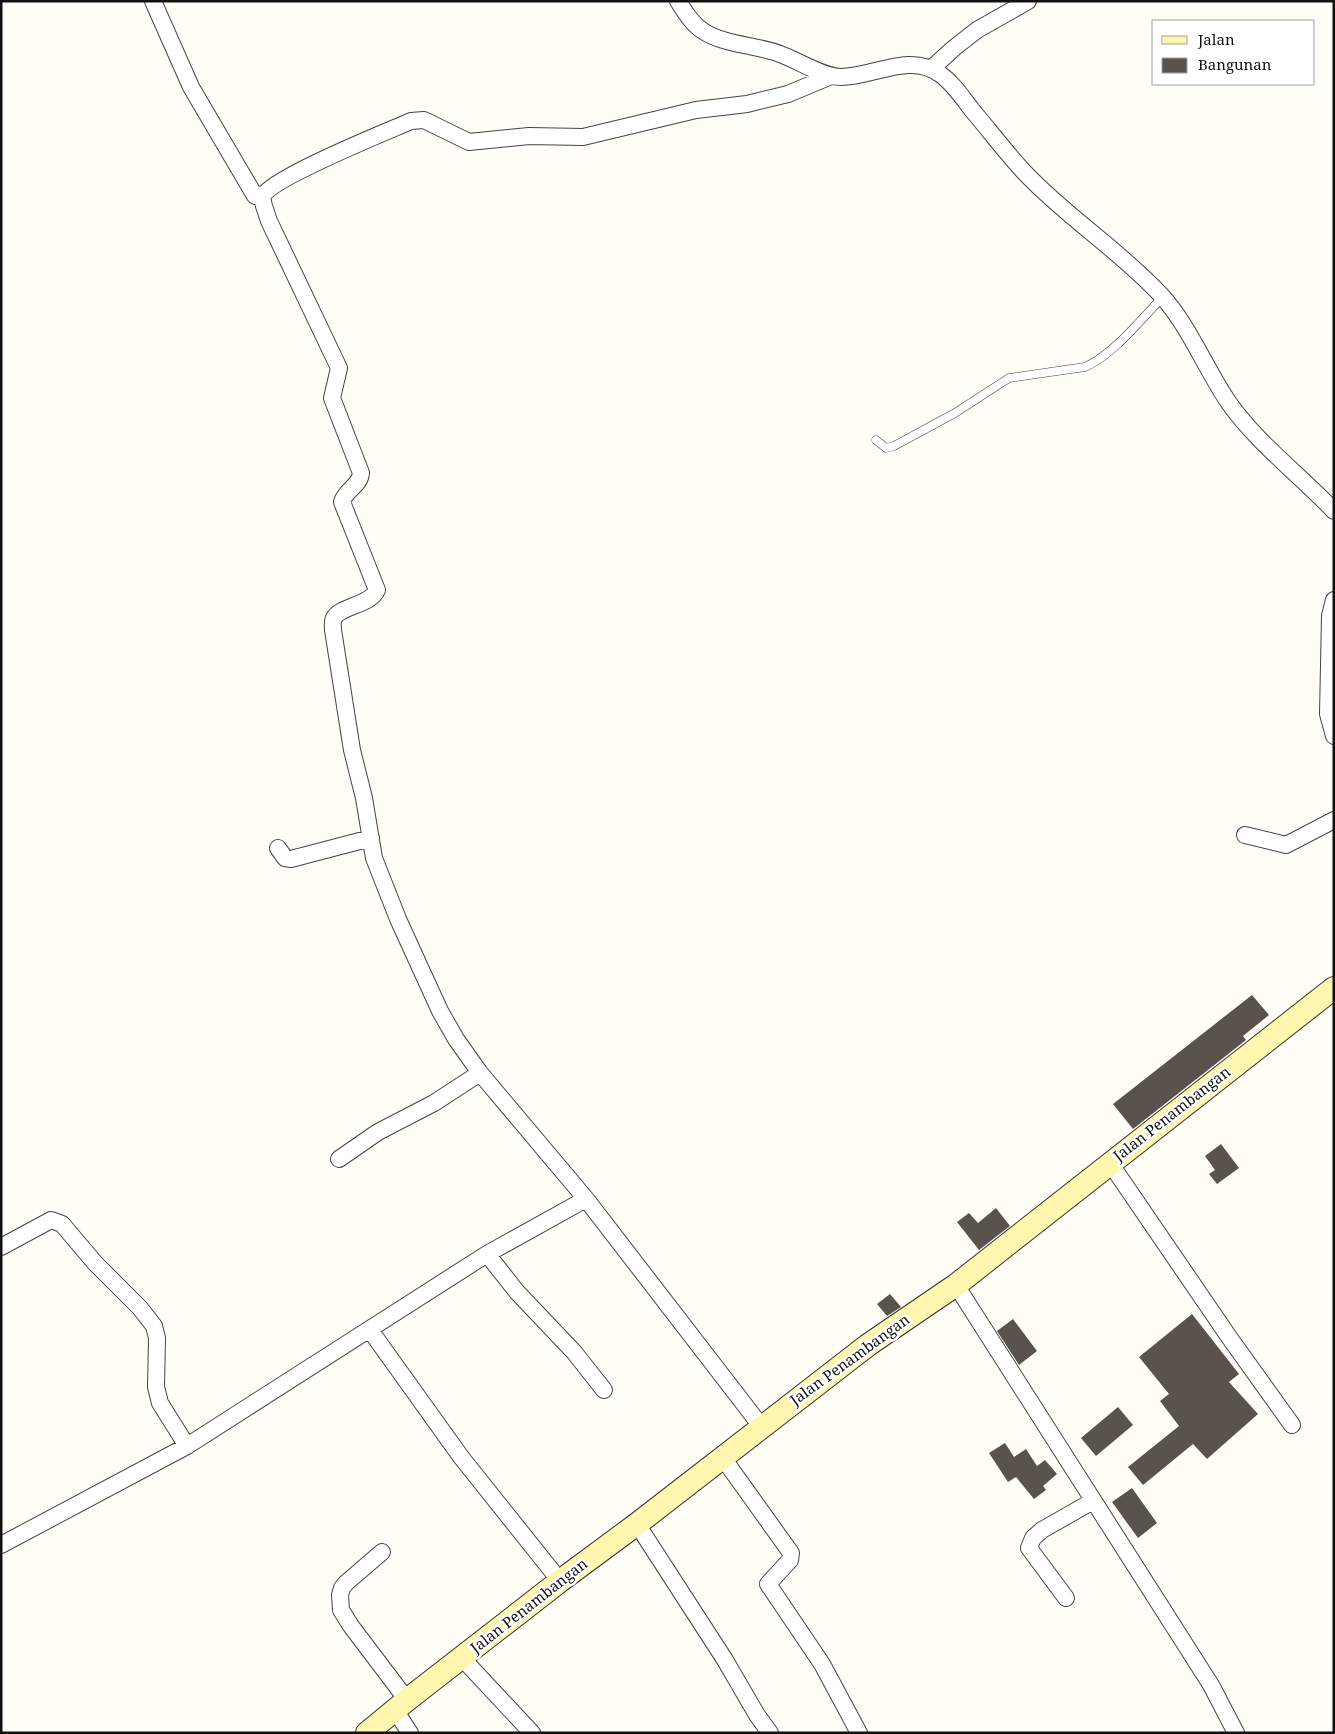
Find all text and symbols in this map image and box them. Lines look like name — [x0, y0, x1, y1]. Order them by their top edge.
legend — [1152, 20, 1315, 85]
text: Jalan — [1197, 29, 1235, 49]
text: Bangunan — [1198, 54, 1272, 74]
street label: Jalan Penambangan — [1108, 1061, 1234, 1166]
street label: Jalan Penambangan — [785, 1309, 914, 1410]
street label: Jalan Penambangan — [465, 1553, 591, 1658]

